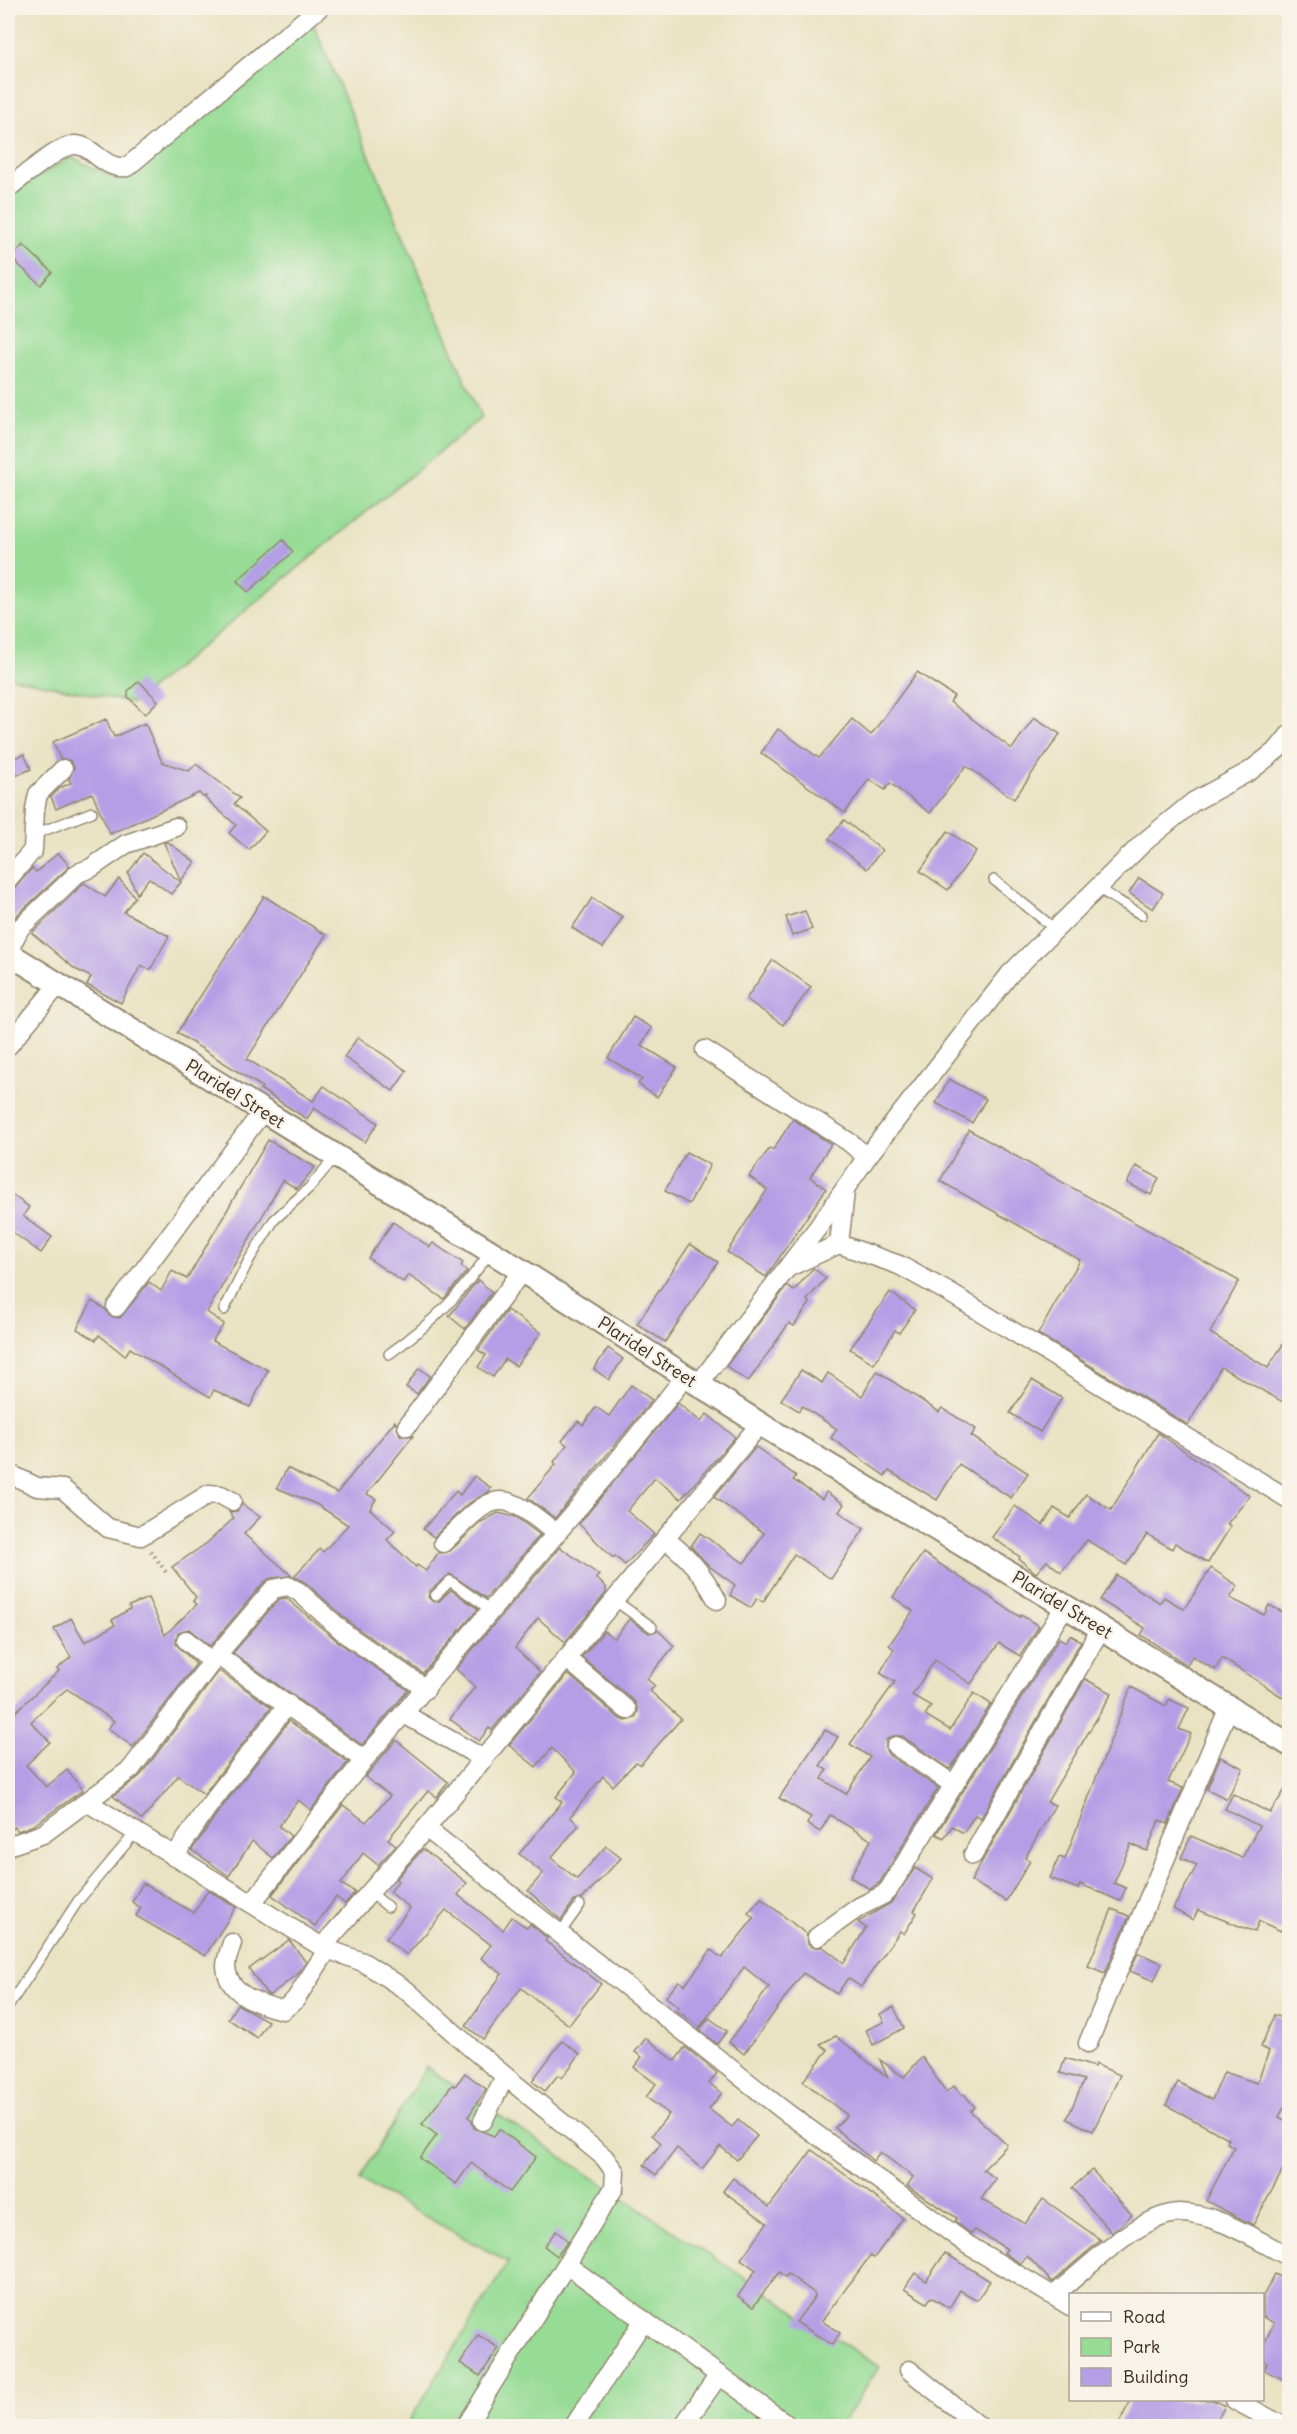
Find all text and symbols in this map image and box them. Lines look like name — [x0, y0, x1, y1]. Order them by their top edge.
street label: Plaridel Street — [181, 1054, 289, 1133]
street label: Plaridel Street — [594, 1311, 701, 1392]
street label: Plaridel Street — [1008, 1566, 1117, 1644]
legend — [1069, 2293, 1264, 2401]
text: Road — [1123, 2305, 1166, 2328]
text: Park — [1123, 2335, 1160, 2358]
text: Building — [1123, 2365, 1188, 2388]

